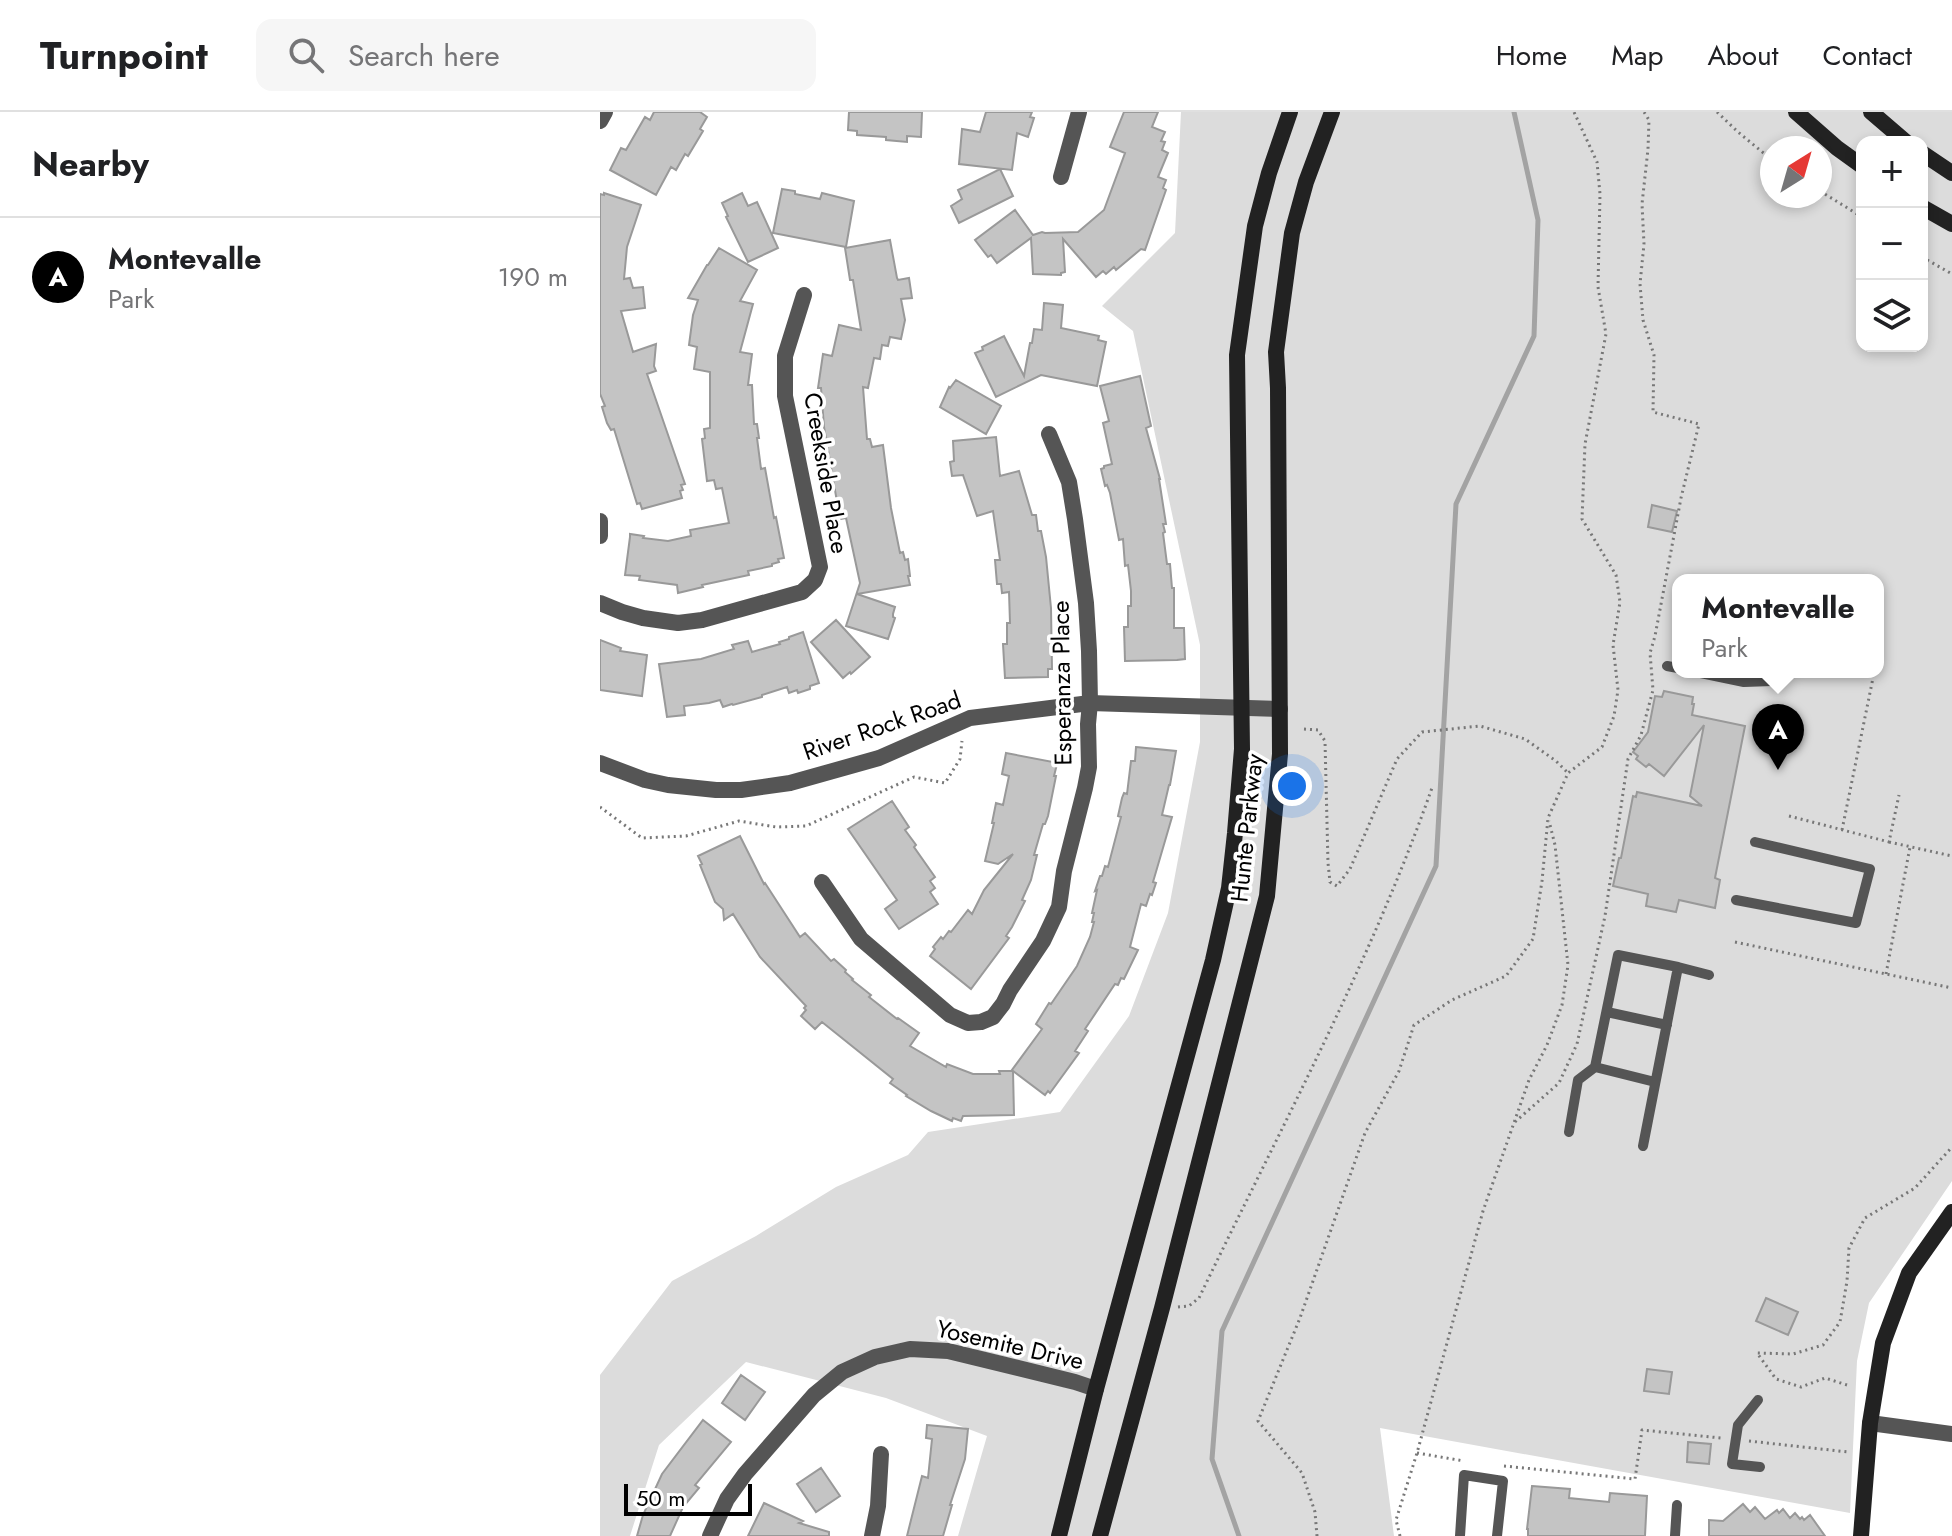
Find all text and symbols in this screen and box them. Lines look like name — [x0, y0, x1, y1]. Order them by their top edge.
search box — [256, 19, 816, 91]
text: Turnpoint — [40, 28, 208, 83]
icon: search — [284, 33, 328, 77]
text: Search here — [348, 34, 500, 77]
text: Home — [1496, 35, 1567, 76]
text: Map — [1611, 35, 1663, 76]
text: About — [1707, 35, 1779, 76]
text: Contact — [1823, 35, 1912, 76]
north arrow — [1760, 136, 1832, 208]
map controls — [1856, 136, 1928, 352]
button: + — [1856, 136, 1928, 208]
text: Nearby — [32, 140, 149, 189]
button: − — [1856, 208, 1928, 280]
text: Montevalle — [108, 237, 261, 280]
text: A — [48, 258, 68, 296]
text: 190 m — [498, 258, 568, 296]
text: Park — [108, 280, 154, 318]
button: layers — [1856, 280, 1928, 352]
street label: Creekside Place — [795, 390, 858, 556]
popup — [1672, 574, 1884, 678]
text: Montevalle — [1701, 586, 1855, 629]
street label: Esperanza Place — [1043, 600, 1080, 766]
text: Park — [1701, 629, 1748, 667]
street label: River Rock Road — [798, 682, 966, 769]
pin: A — [1752, 704, 1804, 770]
street label: Hunte Parkway — [1221, 752, 1272, 904]
your location — [1272, 766, 1312, 806]
street label: Yosemite Drive — [933, 1311, 1087, 1378]
scale bar — [624, 1480, 752, 1516]
text: 50 m — [636, 1482, 685, 1514]

